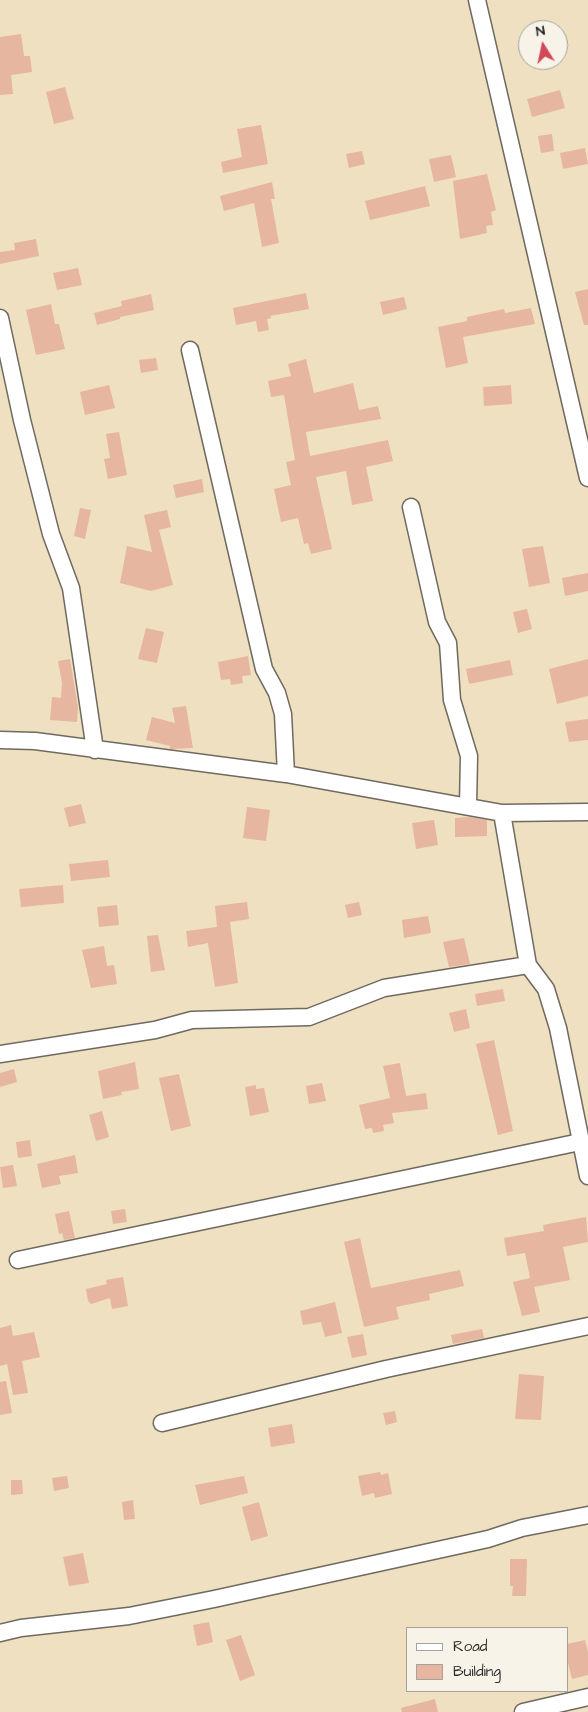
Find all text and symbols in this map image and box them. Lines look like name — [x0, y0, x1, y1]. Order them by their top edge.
north arrow — [518, 20, 568, 70]
text: N — [535, 21, 547, 42]
legend — [406, 1627, 568, 1692]
text: Road — [453, 1636, 487, 1657]
text: Building — [453, 1661, 501, 1682]

